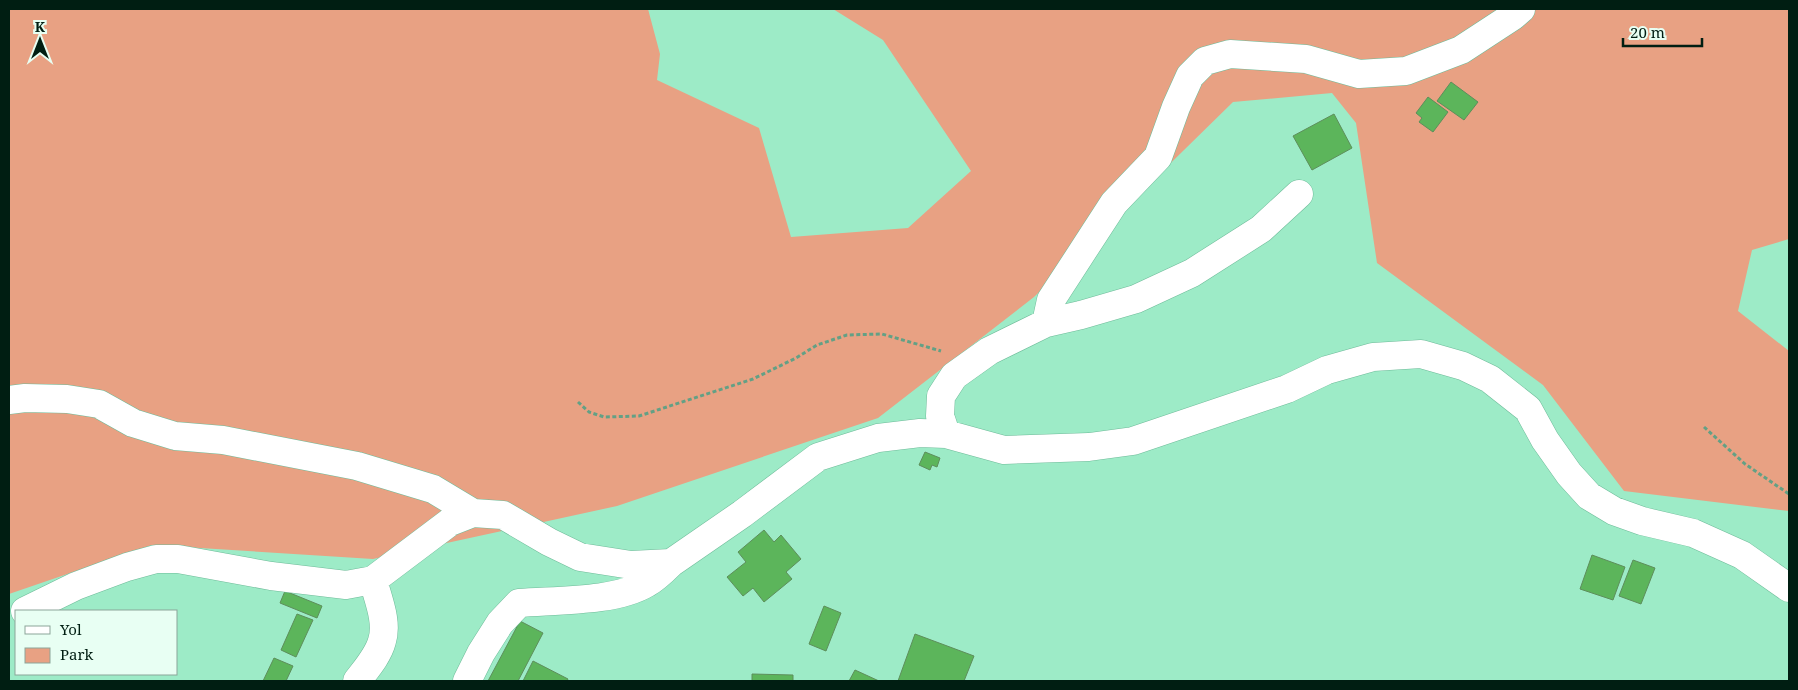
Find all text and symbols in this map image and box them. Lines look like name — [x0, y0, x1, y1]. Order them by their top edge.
north arrow — [15, 15, 65, 65]
scale bar — [1623, 15, 1702, 47]
text: K — [35, 17, 46, 36]
text: 20 m — [1630, 22, 1665, 42]
legend — [15, 610, 178, 675]
text: Yol — [59, 619, 82, 639]
text: Park — [60, 644, 94, 664]

